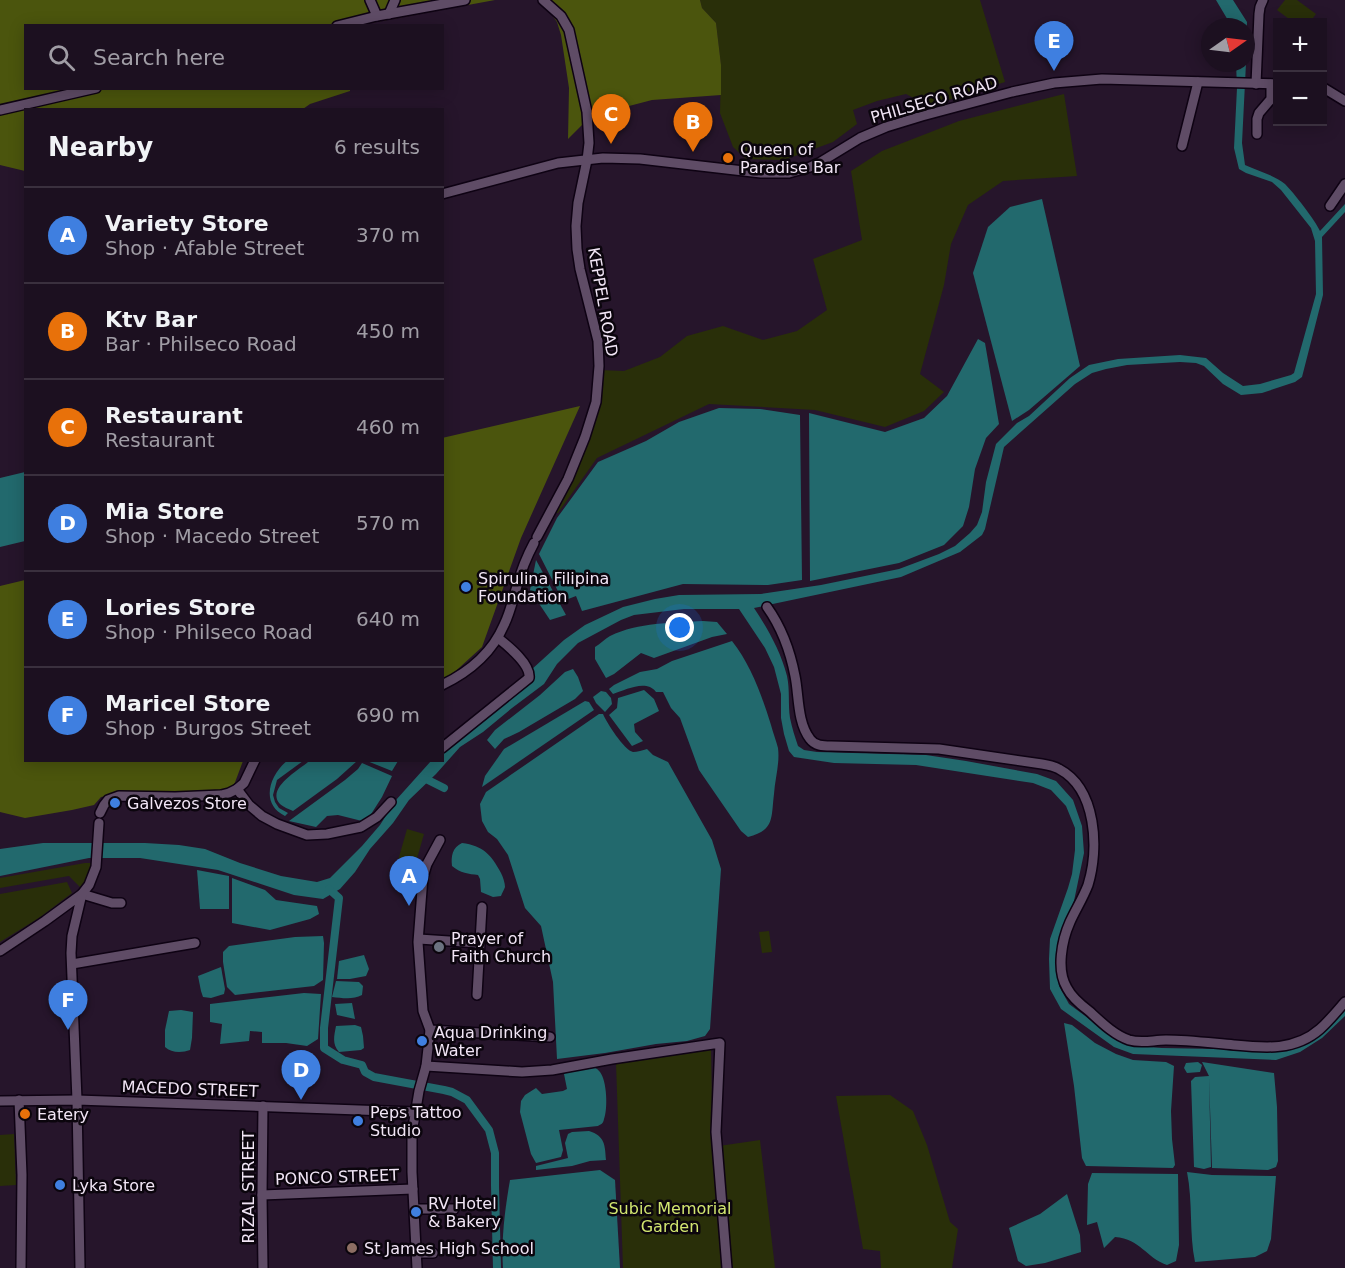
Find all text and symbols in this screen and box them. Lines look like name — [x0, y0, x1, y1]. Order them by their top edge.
north arrow — [1201, 18, 1255, 72]
map controls — [1273, 18, 1327, 126]
button: + — [1273, 18, 1327, 72]
pin: E — [1034, 22, 1074, 71]
search box — [24, 24, 444, 90]
icon: search — [45, 41, 78, 74]
text: Search here — [93, 45, 225, 70]
button: − — [1273, 72, 1327, 126]
street label: PHILSECO ROAD — [868, 73, 1000, 127]
pin: C — [592, 94, 630, 144]
pin: B — [674, 102, 712, 152]
text: Nearby — [48, 132, 153, 162]
text: 6 results — [334, 135, 420, 159]
place label: Queen of Paradise Bar — [740, 140, 841, 177]
marker: Queen of Paradise Bar — [721, 151, 735, 165]
text: Variety Store — [105, 211, 269, 236]
text: A — [60, 223, 75, 247]
text: 370 m — [356, 223, 420, 247]
text: Shop · Afable Street — [105, 236, 304, 260]
street label: KEPPEL ROAD — [584, 246, 622, 358]
text: Ktv Bar — [105, 307, 197, 332]
text: B — [60, 319, 75, 343]
text: 450 m — [356, 319, 420, 343]
text: Bar · Philseco Road — [105, 332, 297, 356]
text: Restaurant — [105, 403, 243, 428]
text: C — [60, 415, 75, 439]
text: 460 m — [356, 415, 420, 439]
text: Restaurant — [105, 428, 215, 452]
text: Mia Store — [105, 499, 224, 524]
text: D — [59, 511, 76, 535]
text: 570 m — [356, 511, 420, 535]
text: Shop · Macedo Street — [105, 524, 319, 548]
place label: Spirulina Filipina Foundation — [478, 569, 609, 606]
marker: Spirulina Filipina Foundation — [459, 580, 473, 594]
text: Lories Store — [105, 595, 255, 620]
text: E — [61, 607, 74, 631]
text: 640 m — [356, 607, 420, 631]
your location — [665, 613, 694, 642]
text: Shop · Philseco Road — [105, 620, 313, 644]
text: Maricel Store — [105, 691, 271, 716]
text: F — [61, 703, 74, 727]
text: 690 m — [356, 703, 420, 727]
text: Shop · Burgos Street — [105, 716, 311, 740]
place label: Galvezos Store — [127, 794, 247, 813]
marker: Galvezos Store — [108, 796, 122, 810]
pin: A — [390, 856, 428, 906]
place label: Prayer of Faith Church — [451, 929, 551, 966]
marker: Prayer of Faith Church — [432, 940, 446, 954]
pin: F — [48, 980, 88, 1030]
place label: Aqua Drinking Water — [434, 1023, 547, 1060]
marker: Aqua Drinking Water — [415, 1034, 429, 1048]
pin: D — [282, 1050, 320, 1100]
street label: MACEDO STREET — [121, 1077, 259, 1101]
place label: Peps Tattoo Studio — [370, 1103, 462, 1140]
place label: Eatery — [37, 1105, 89, 1124]
marker: Eatery — [18, 1107, 32, 1121]
marker: Peps Tattoo Studio — [351, 1114, 365, 1128]
street label: RIZAL STREET — [239, 1130, 258, 1243]
street label: PONCO STREET — [275, 1165, 400, 1189]
place label: Lyka Store — [72, 1176, 155, 1195]
marker: Lyka Store — [53, 1178, 67, 1192]
place label: RV Hotel & Bakery — [428, 1194, 501, 1231]
park label: Subic Memorial Garden — [608, 1199, 732, 1236]
marker: RV Hotel & Bakery — [409, 1205, 423, 1219]
place label: St James High School — [364, 1239, 534, 1258]
marker: St James High School — [345, 1241, 359, 1255]

